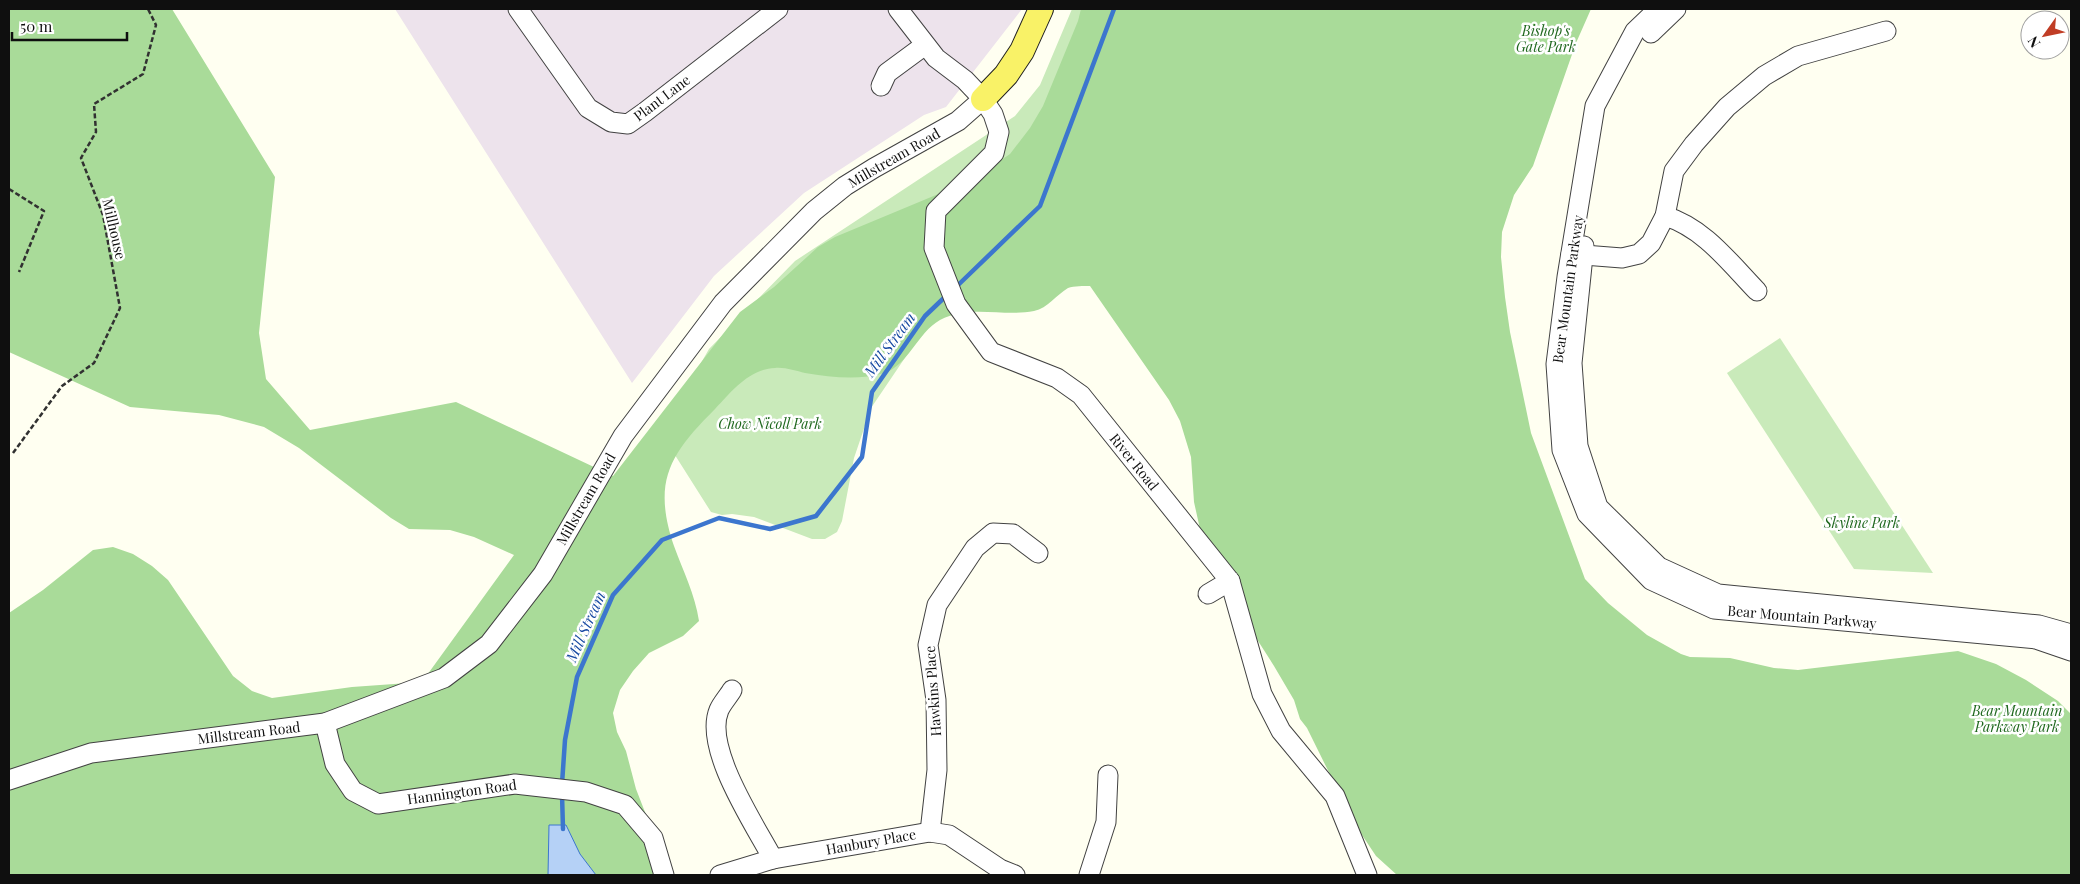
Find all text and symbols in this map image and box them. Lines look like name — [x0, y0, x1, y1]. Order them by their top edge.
scale bar — [12, 10, 128, 42]
north arrow — [2020, 10, 2070, 60]
text: 50 m — [20, 16, 53, 36]
park label: Bishop's Gate Park — [1516, 21, 1576, 56]
text: N — [2023, 33, 2044, 52]
street label: Plant Lane — [630, 70, 694, 125]
street label: Millstream Road — [844, 124, 943, 192]
street label: Millhouse — [98, 197, 131, 261]
street label: Bear Mountain Parkway — [1548, 214, 1587, 364]
water label: Mill Stream — [858, 308, 919, 381]
park label: Chow Nicoll Park — [718, 414, 822, 433]
street label: River Road — [1106, 429, 1163, 494]
street label: Millstream Road — [552, 449, 620, 548]
park label: Skyline Park — [1823, 513, 1900, 532]
water label: Mill Stream — [560, 588, 609, 666]
street label: Bear Mountain Parkway — [1727, 601, 1877, 632]
street label: Hawkins Place — [920, 645, 945, 737]
park label: Bear Mountain Parkway Park — [1971, 701, 2062, 736]
street label: Millstream Road — [197, 717, 301, 748]
street label: Hannington Road — [406, 774, 518, 809]
street label: Hanbury Place — [824, 824, 917, 859]

